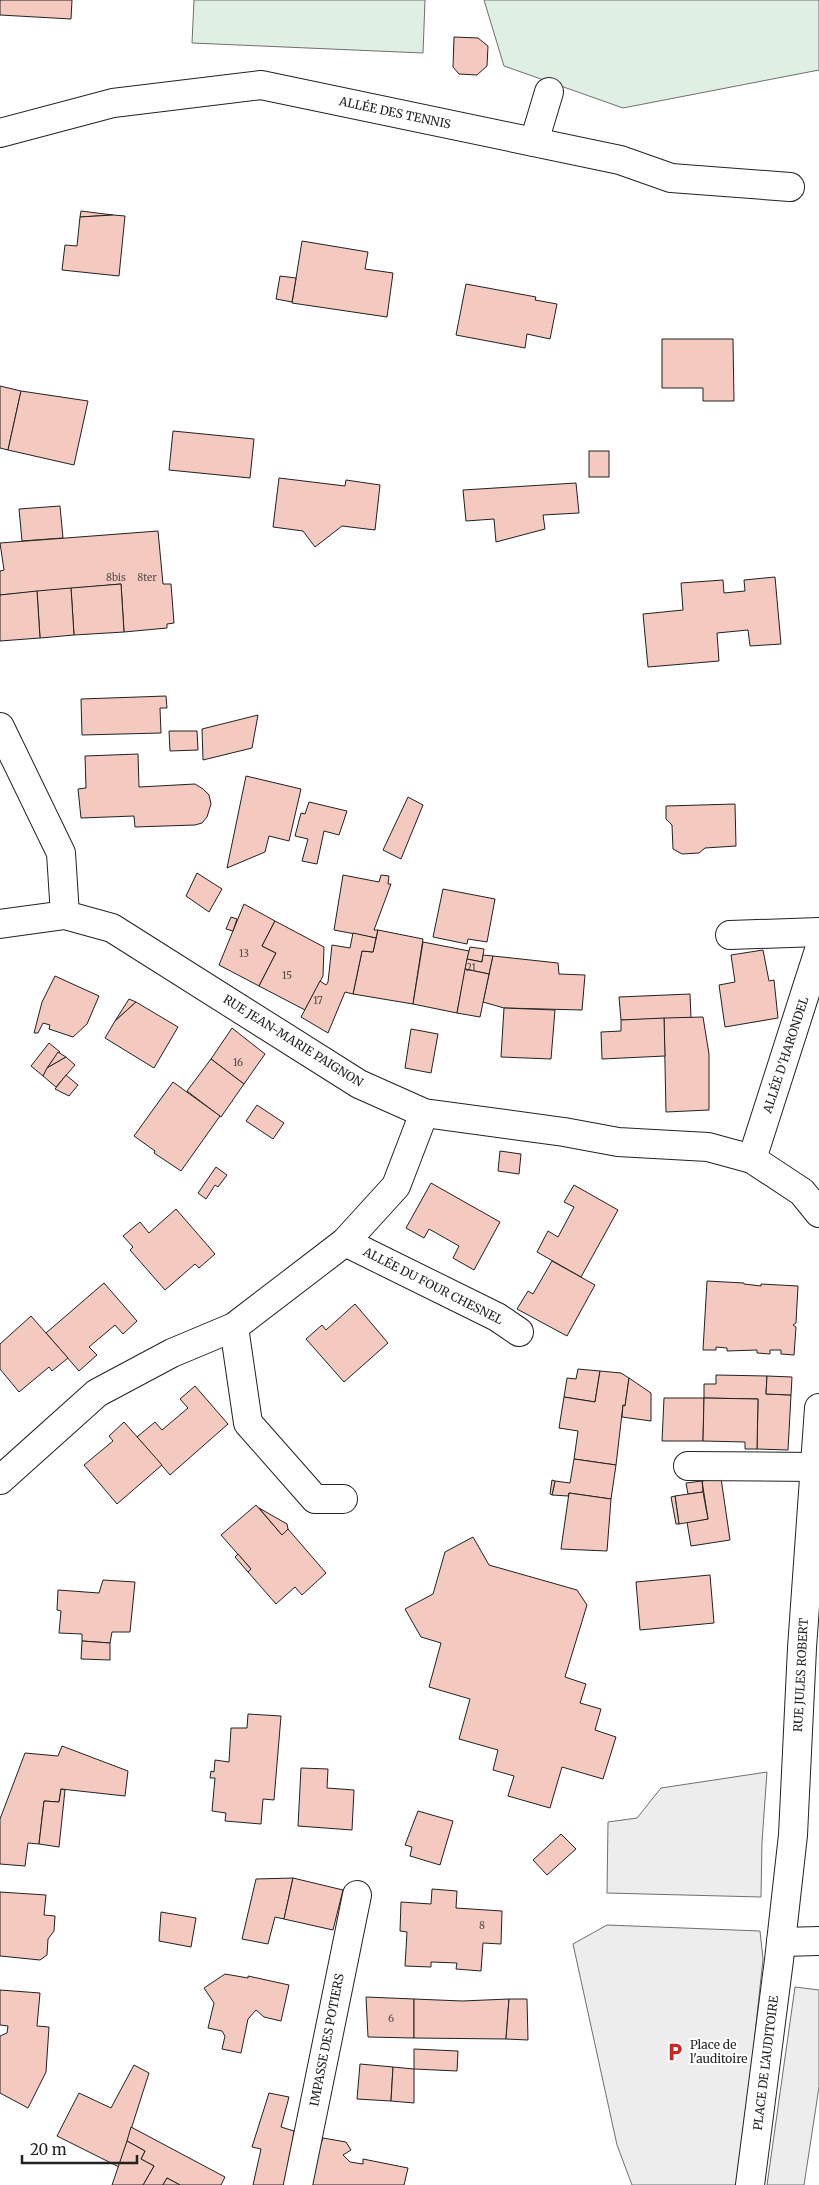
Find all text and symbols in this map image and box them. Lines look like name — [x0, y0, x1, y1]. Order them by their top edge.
street label: ALLÉE DES TENNIS — [337, 93, 452, 132]
house number: 8bis — [106, 571, 126, 584]
house number: 8ter — [137, 571, 157, 584]
house number: 13 — [239, 947, 249, 960]
house number: 21 — [466, 961, 477, 974]
house number: 15 — [282, 969, 292, 982]
street label: RUE JEAN-MARIE PAIGNON — [221, 991, 366, 1090]
house number: 17 — [313, 994, 323, 1007]
street label: ALLÉE D'HARONDEL — [759, 994, 812, 1116]
house number: 16 — [233, 1056, 243, 1069]
street label: ALLÉE DU FOUR CHESNEL — [360, 1243, 506, 1328]
street label: RUE JULES ROBERT — [790, 1617, 811, 1732]
house number: 8 — [479, 1919, 485, 1932]
street label: IMPASSE DES POTIERS — [306, 1972, 347, 2108]
street label: PLACE DE L'AUDITOIRE — [750, 1994, 781, 2131]
house number: 6 — [388, 2012, 394, 2025]
place label: Place de l'auditoire — [690, 2037, 748, 2066]
parking icon: Place de l'auditoire — [664, 2041, 686, 2063]
scale bar — [22, 2132, 138, 2164]
text: 20 m — [30, 2140, 67, 2159]

